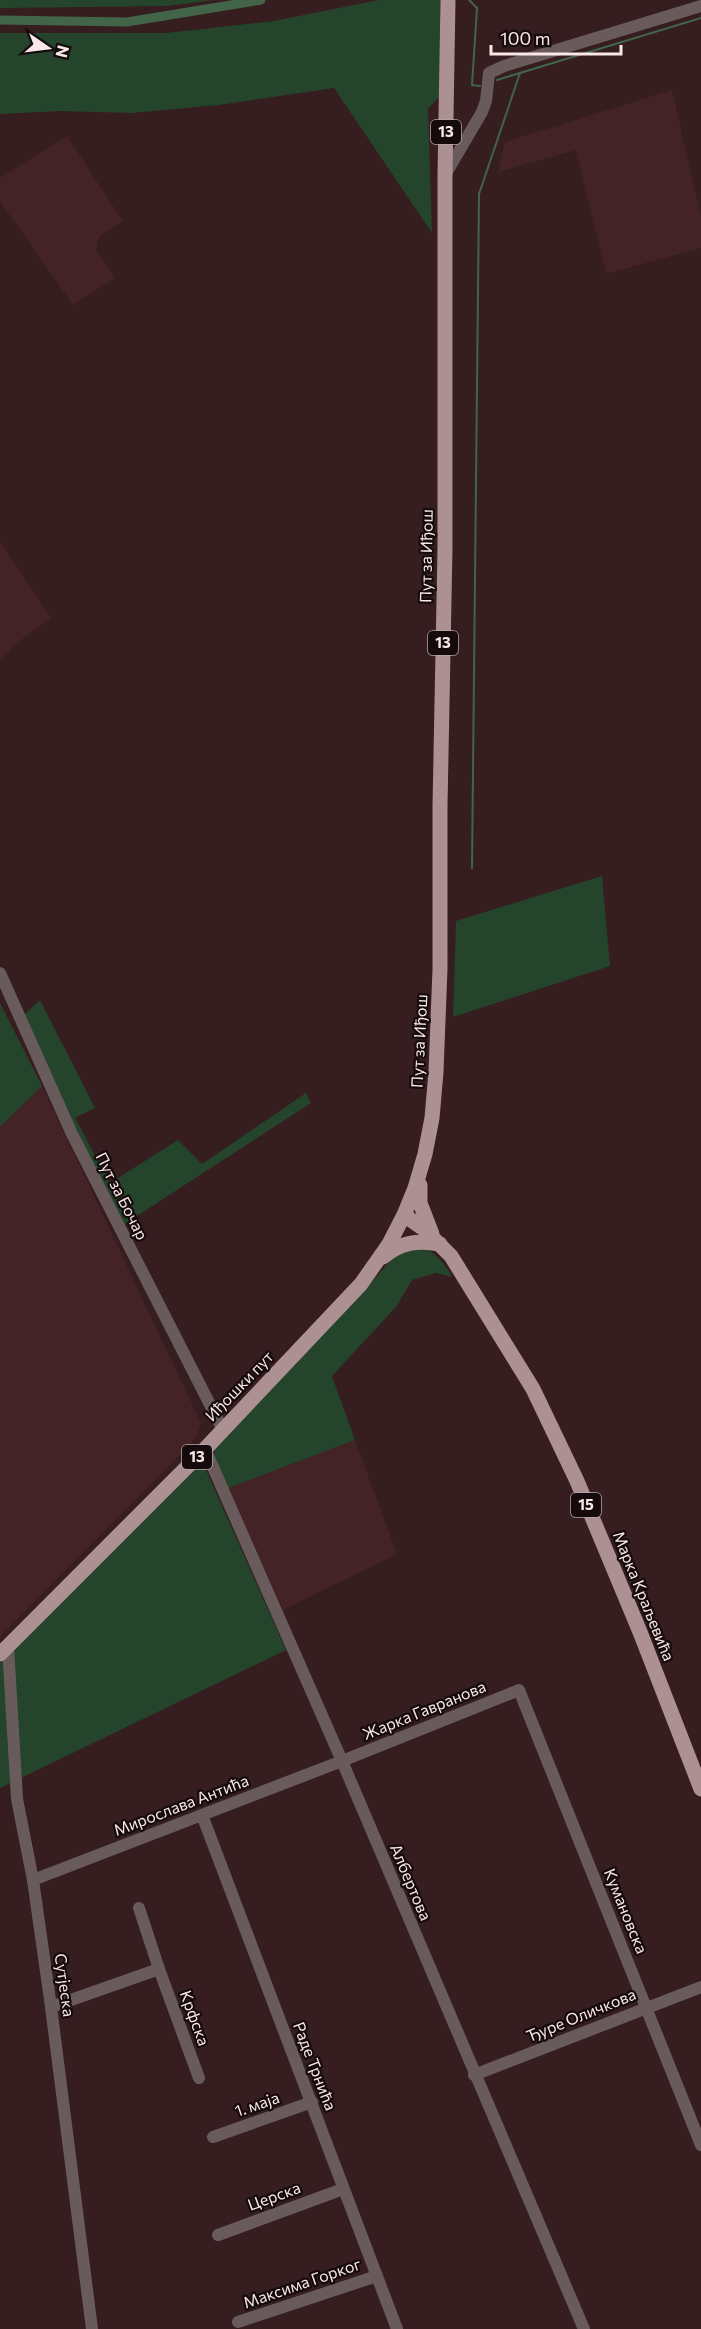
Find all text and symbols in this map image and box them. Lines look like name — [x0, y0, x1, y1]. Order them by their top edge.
north arrow — [18, 18, 78, 78]
scale bar — [491, 18, 622, 56]
text: 100 m — [500, 27, 550, 49]
text: N — [52, 44, 74, 60]
road number: 13 — [431, 120, 461, 144]
street label: Пут за Иђош — [415, 509, 436, 603]
road number: 13 — [428, 631, 458, 655]
street label: Пут за Иђош — [407, 994, 430, 1088]
street label: Пут за Бочар — [92, 1149, 153, 1243]
street label: Иђошки пут — [201, 1346, 277, 1425]
road number: 13 — [182, 1445, 212, 1469]
road number: 15 — [571, 1493, 601, 1517]
street label: Марка Краљевића — [610, 1528, 679, 1663]
street label: Жарка Гавранова — [359, 1676, 488, 1743]
street label: Мирослава Антића — [111, 1770, 251, 1839]
street label: Албертова — [387, 1841, 436, 1923]
street label: Кумановска — [601, 1866, 652, 1956]
street label: Сутјеска — [52, 1952, 79, 2018]
street label: Ђуре Оличкова — [523, 1984, 638, 2045]
street label: Крфска — [177, 1988, 214, 2048]
street label: Раде Трнића — [290, 2019, 341, 2113]
street label: 1. маја — [232, 2087, 282, 2120]
street label: Церска — [245, 2177, 303, 2214]
street label: Максима Горког — [241, 2254, 363, 2312]

